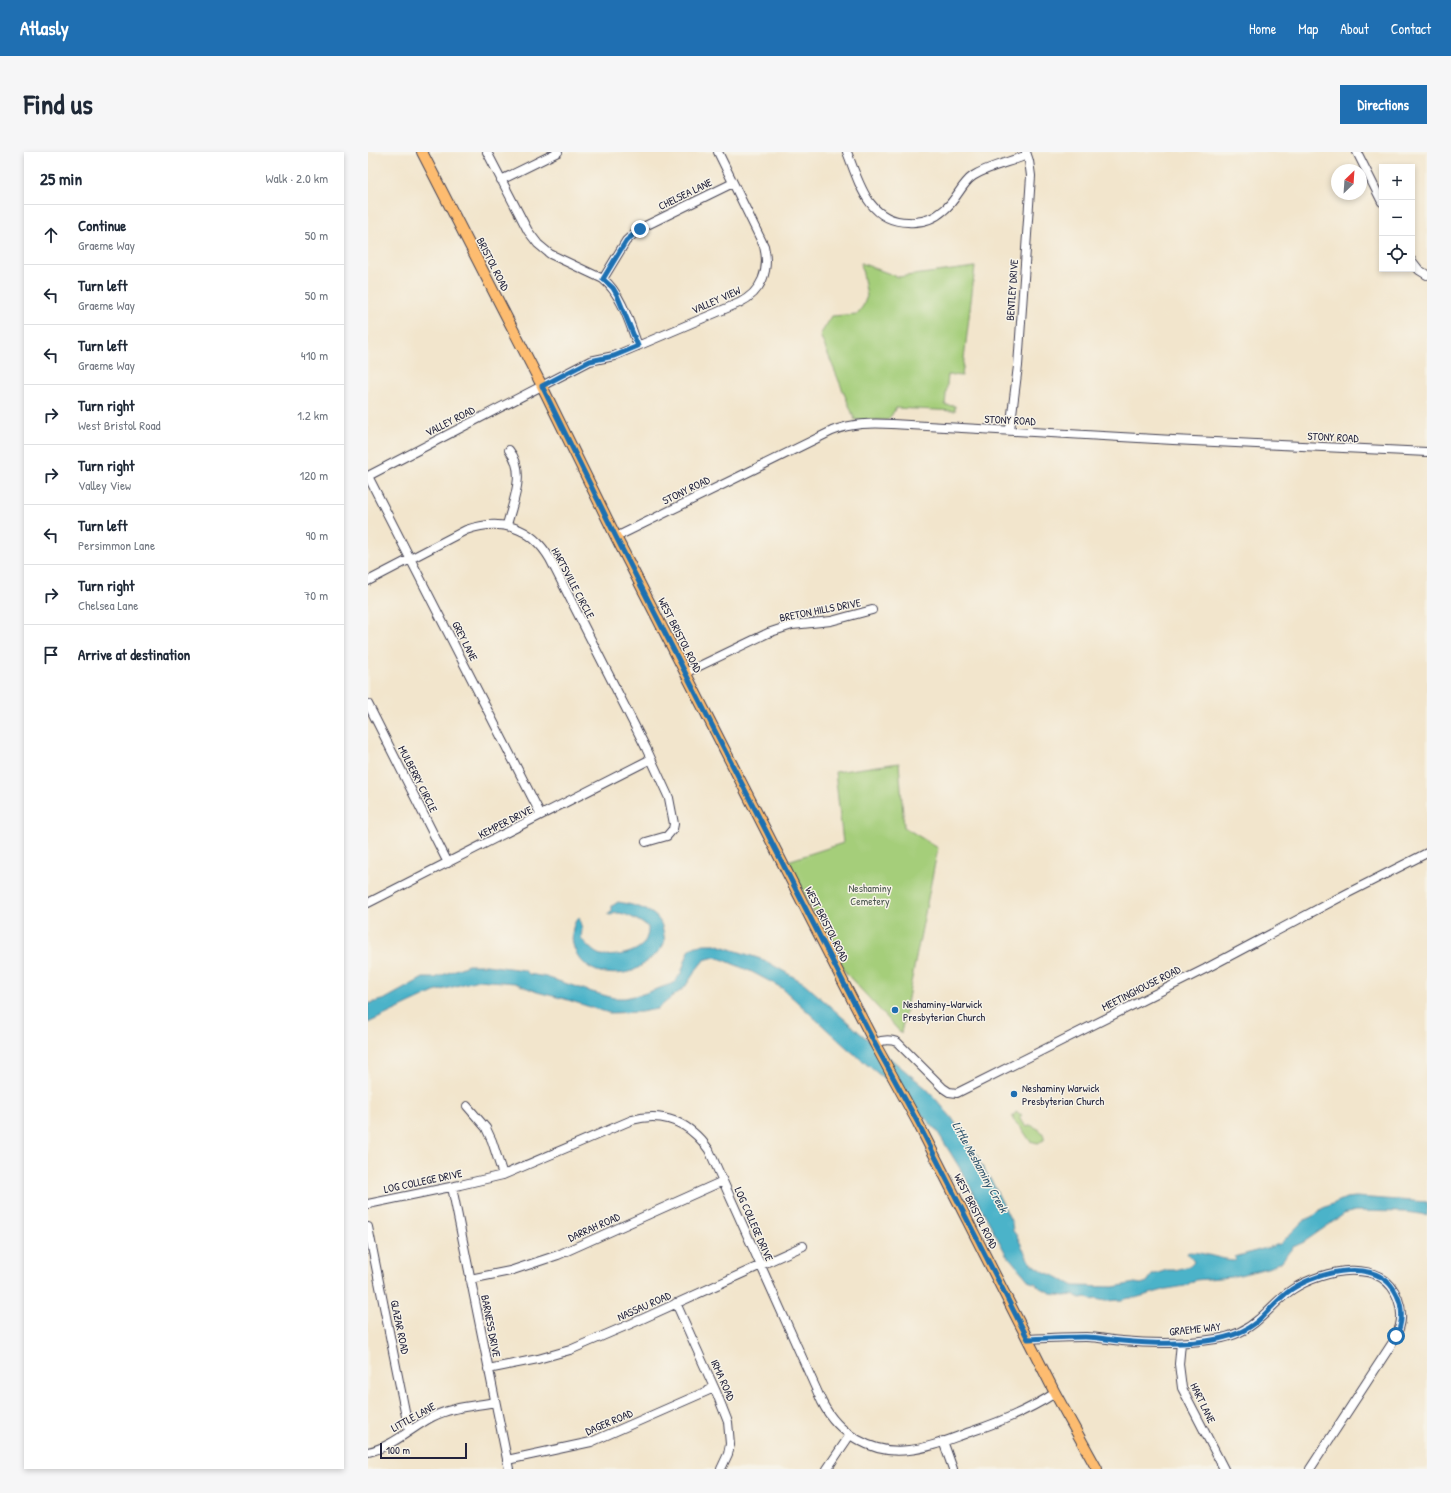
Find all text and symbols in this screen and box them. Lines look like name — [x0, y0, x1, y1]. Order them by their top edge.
text: Atlasly — [20, 15, 69, 41]
text: Home — [1249, 19, 1276, 38]
text: Map — [1298, 19, 1318, 38]
text: About — [1340, 19, 1369, 38]
text: Contact — [1391, 19, 1431, 38]
text: Find us — [24, 85, 93, 123]
button: Directions — [1340, 85, 1427, 124]
north arrow — [1331, 164, 1367, 200]
map controls — [1379, 164, 1415, 272]
button: + — [1379, 164, 1415, 200]
text: 25 min — [40, 167, 82, 190]
text: Walk · 2.0 km — [266, 169, 328, 187]
street label: CHELSEA LANE — [656, 175, 714, 213]
button: − — [1379, 200, 1415, 236]
text: Continue — [78, 215, 126, 236]
route end — [631, 220, 649, 238]
icon: ahead — [40, 224, 62, 246]
text: 50 m — [305, 226, 328, 244]
street label: BRISTOL ROAD — [474, 235, 513, 294]
text: Graeme Way — [78, 236, 135, 254]
button: locate — [1379, 236, 1415, 272]
street label: BENTLEY DRIVE — [1003, 259, 1021, 321]
text: Turn left — [78, 275, 128, 296]
street label: VALLEY VIEW — [689, 283, 743, 317]
icon: left — [40, 284, 62, 306]
text: 50 m — [305, 286, 328, 304]
text: Graeme Way — [78, 296, 135, 314]
text: Turn left — [78, 335, 128, 356]
icon: left — [40, 344, 62, 366]
text: 410 m — [301, 346, 328, 364]
text: Graeme Way — [78, 356, 135, 374]
text: Turn right — [78, 395, 134, 416]
street label: VALLEY ROAD — [423, 402, 478, 439]
icon: right — [40, 404, 62, 426]
text: 1.2 km — [297, 406, 328, 424]
street label: STONY ROAD — [984, 412, 1037, 428]
text: West Bristol Road — [78, 416, 161, 434]
street label: STONY ROAD — [1307, 429, 1360, 445]
text: Turn right — [78, 455, 134, 476]
icon: right — [40, 464, 62, 486]
text: 120 m — [300, 466, 328, 484]
street label: STONY ROAD — [660, 472, 713, 508]
text: Valley View — [78, 476, 131, 494]
text: Turn left — [78, 515, 128, 536]
icon: left — [40, 524, 62, 546]
text: 90 m — [306, 526, 328, 544]
text: Persimmon Lane — [78, 536, 155, 554]
street label: HARTSVILLE CIRCLE — [548, 545, 598, 621]
text: Turn right — [78, 575, 134, 596]
icon: right — [40, 584, 62, 606]
text: 70 m — [304, 586, 328, 604]
street label: WEST BRISTOL ROAD — [655, 595, 705, 675]
street label: BRETON HILLS DRIVE — [778, 595, 862, 625]
text: Chelsea Lane — [78, 596, 138, 614]
street label: GREY LANE — [449, 619, 481, 663]
icon: arrive — [40, 644, 62, 666]
text: Arrive at destination — [78, 644, 190, 665]
street label: MULBERRY CIRCLE — [395, 743, 441, 815]
street label: KEMPER DRIVE — [476, 802, 534, 842]
park label: Neshaminy Cemetery — [849, 881, 892, 908]
street label: WEST BRISTOL ROAD — [802, 884, 852, 964]
street label: MEETINGHOUSE ROAD — [1099, 962, 1183, 1014]
place label: Neshaminy-Warwick Presbyterian Church — [903, 997, 986, 1024]
marker: Neshaminy-Warwick Presbyterian Church — [890, 1005, 900, 1015]
place label: Neshaminy Warwick Presbyterian Church — [1022, 1081, 1105, 1108]
marker: Neshaminy Warwick Presbyterian Church — [1009, 1089, 1019, 1099]
water label: Little Neshaminy Creek — [948, 1118, 1013, 1216]
street label: LOG COLLEGE DRIVE — [383, 1166, 464, 1196]
street label: WEST BRISTOL ROAD — [951, 1171, 1001, 1251]
street label: LOG COLLEGE DRIVE — [731, 1185, 777, 1263]
street label: DARRAH ROAD — [566, 1209, 623, 1245]
street label: NASSAU ROAD — [615, 1288, 674, 1324]
street label: BARNESS DRIVE — [478, 1294, 504, 1358]
street label: GLAZAR ROAD — [387, 1299, 413, 1356]
street label: GRAEME WAY — [1169, 1319, 1221, 1339]
route start — [1387, 1327, 1405, 1345]
street label: IRMA ROAD — [708, 1357, 739, 1404]
street label: HART LANE — [1187, 1380, 1219, 1426]
street label: LITTLE LANE — [388, 1399, 438, 1435]
street label: DAGER ROAD — [583, 1405, 635, 1438]
scale bar — [380, 1441, 467, 1460]
text: 100 m — [386, 1443, 410, 1457]

